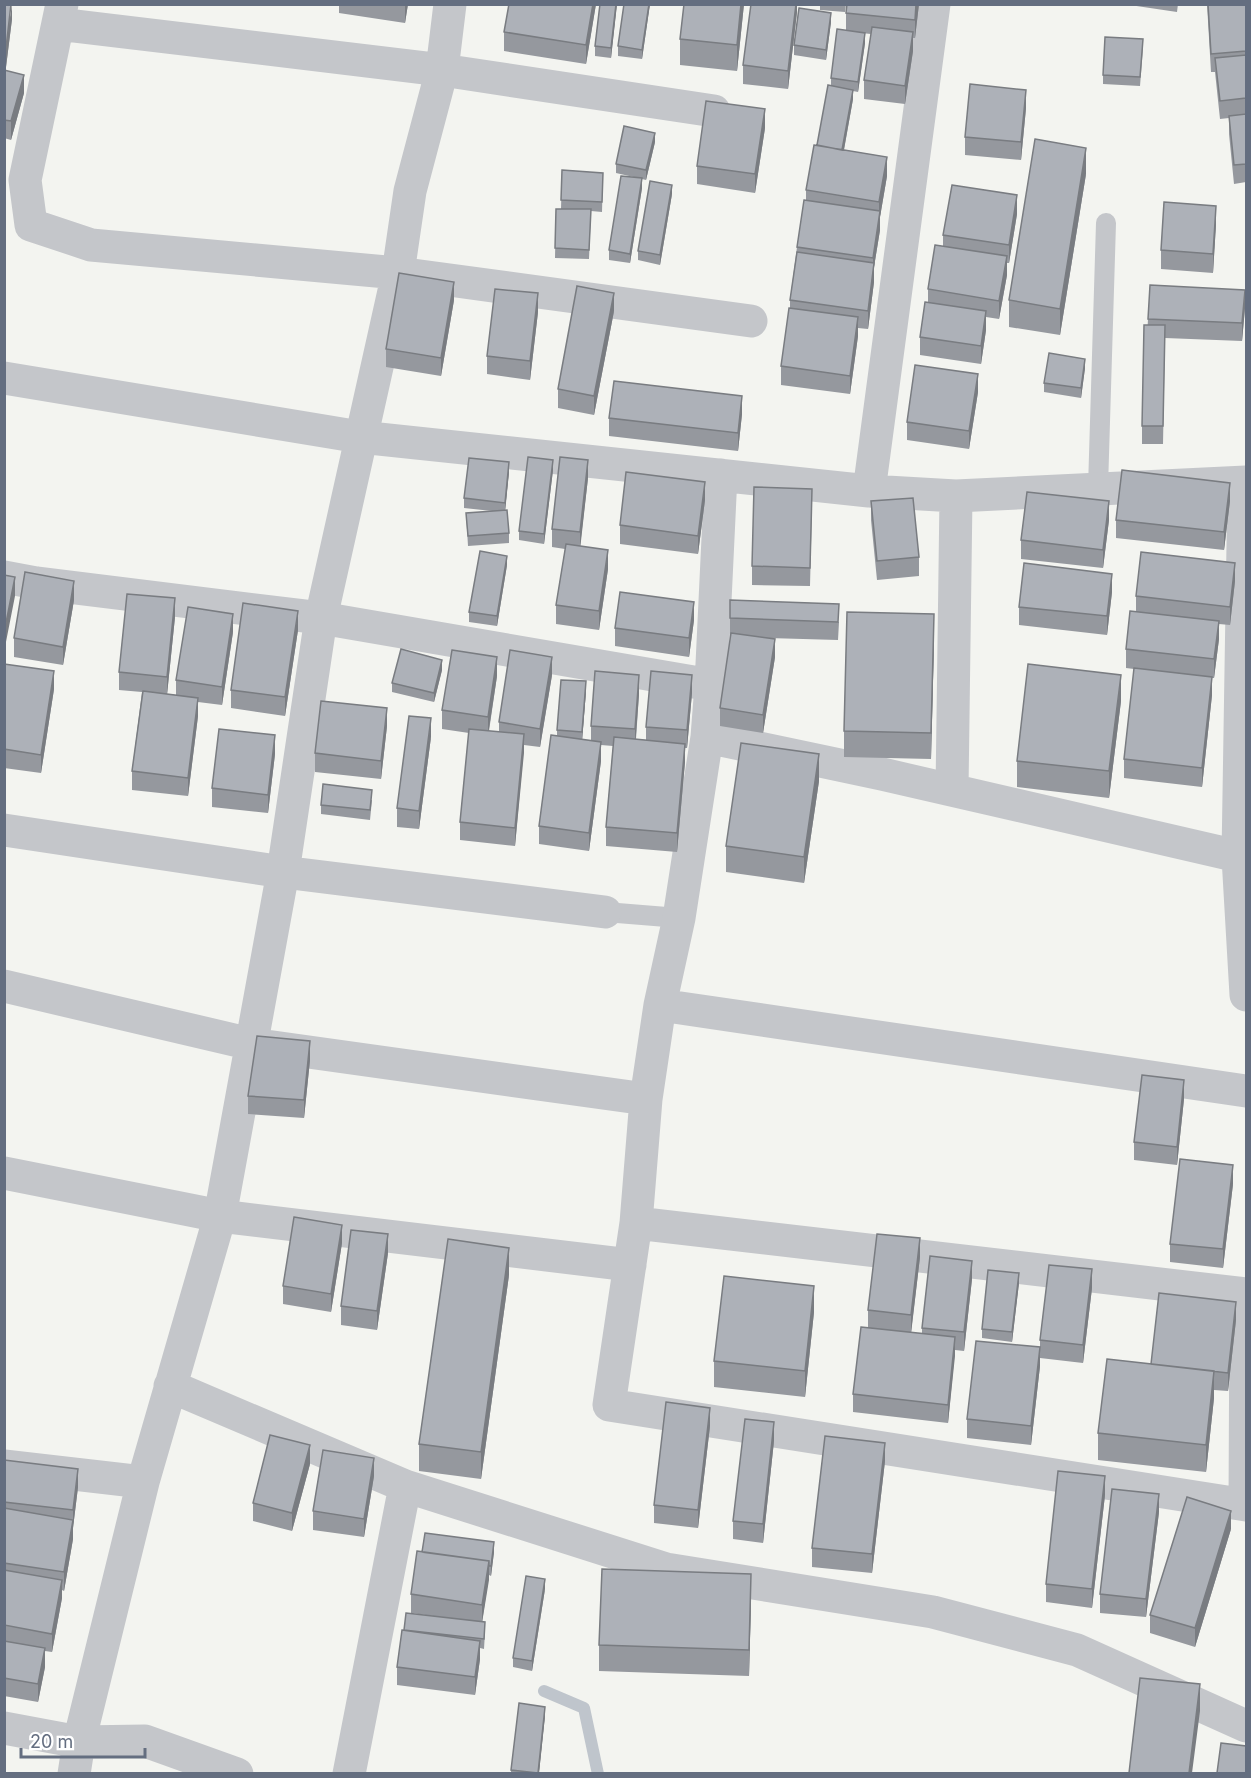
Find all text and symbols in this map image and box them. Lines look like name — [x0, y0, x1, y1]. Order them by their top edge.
scale bar — [21, 1721, 146, 1759]
text: 20 m — [30, 1731, 73, 1752]

